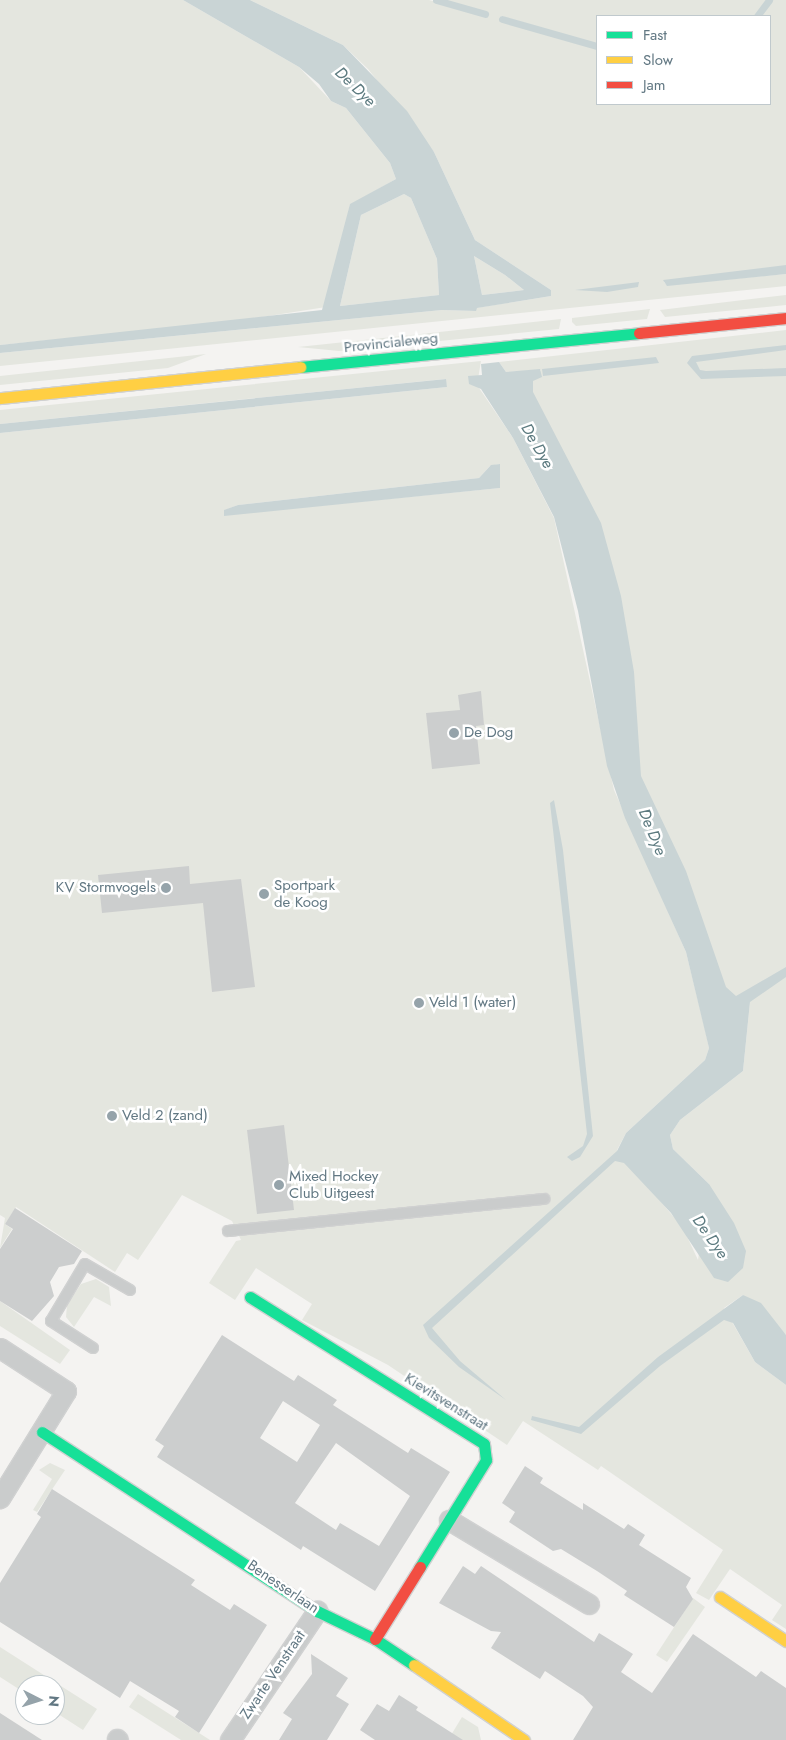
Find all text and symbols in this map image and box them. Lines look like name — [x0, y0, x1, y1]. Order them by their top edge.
legend — [596, 15, 771, 105]
text: Fast — [643, 24, 667, 46]
text: Slow — [643, 49, 673, 71]
water label: De Dye — [331, 63, 379, 111]
text: Jam — [643, 74, 666, 96]
street label: Provincialeweg — [343, 329, 439, 357]
water label: De Dye — [516, 420, 558, 472]
place label: De Dog — [464, 724, 513, 742]
marker: De Dog — [448, 727, 460, 739]
water label: De Dye — [634, 806, 670, 858]
place label: Sportpark de Koog — [274, 876, 335, 911]
place label: KV Stormvogels — [56, 879, 156, 897]
marker: KV Stormvogels — [160, 882, 172, 894]
marker: Sportpark de Koog — [258, 888, 270, 900]
place label: Veld 1 (water) — [429, 994, 516, 1012]
marker: Veld 1 (water) — [413, 997, 425, 1009]
place label: Veld 2 (zand) — [122, 1107, 208, 1125]
marker: Veld 2 (zand) — [106, 1110, 118, 1122]
place label: Mixed Hockey Club Uitgeest — [289, 1167, 378, 1202]
marker: Mixed Hockey Club Uitgeest — [273, 1179, 285, 1191]
water label: De Dye — [688, 1212, 732, 1262]
street label: Kievitsvenstraat — [401, 1369, 491, 1435]
street label: Benesserlaan — [244, 1556, 322, 1618]
street label: Zwarte Venstraat — [237, 1627, 309, 1723]
north arrow — [15, 1675, 65, 1725]
text: N — [43, 1695, 64, 1708]

